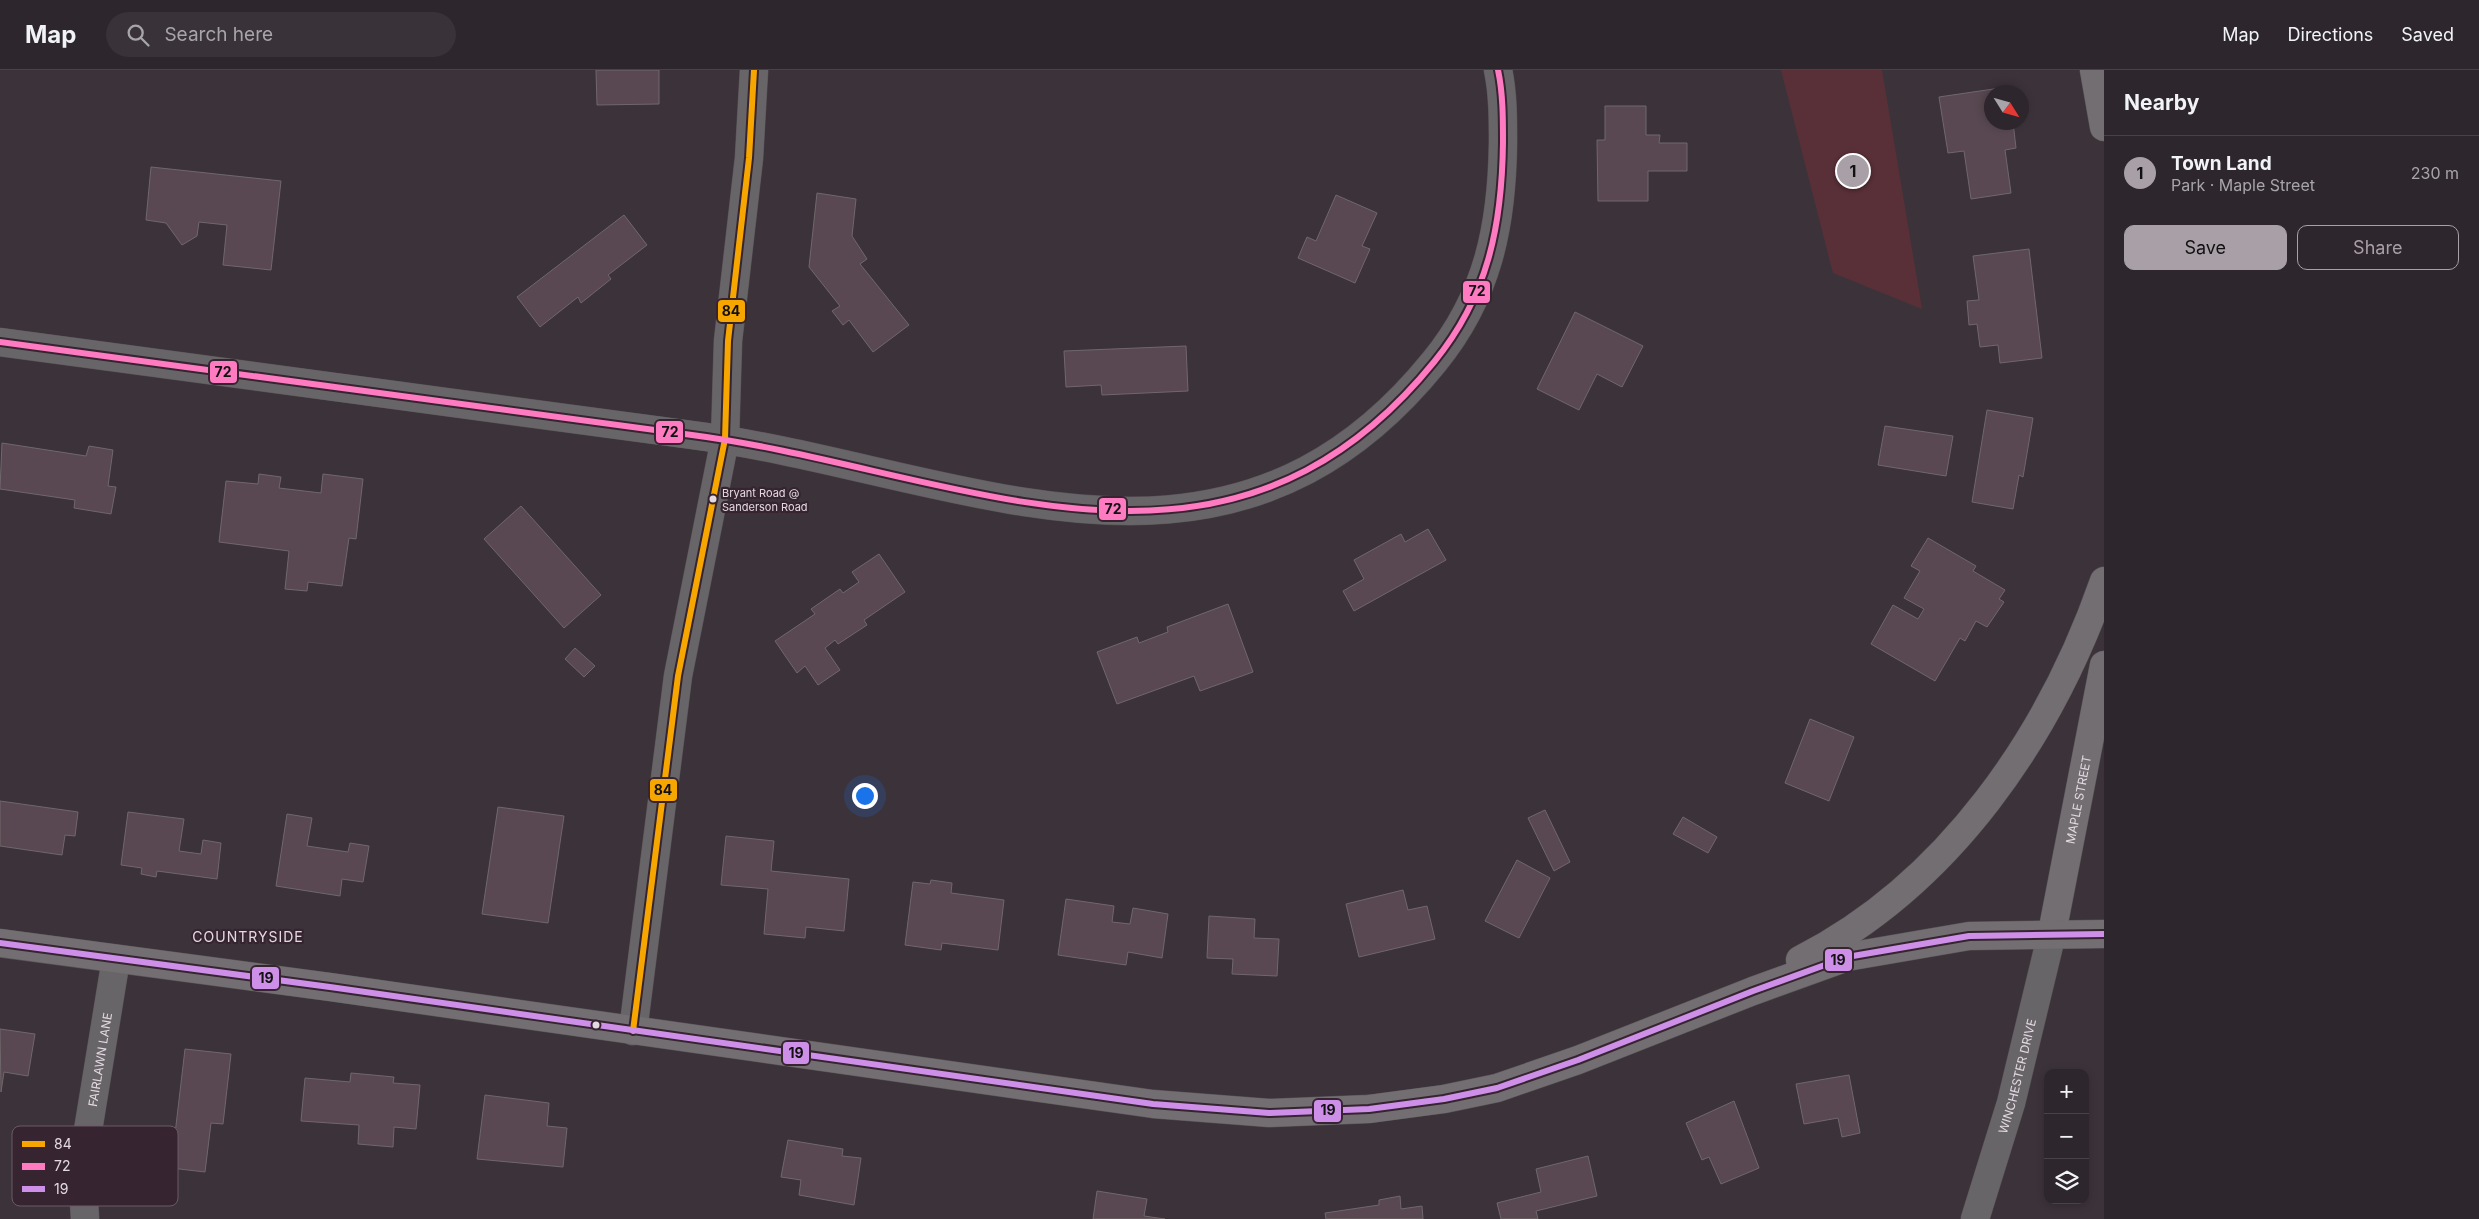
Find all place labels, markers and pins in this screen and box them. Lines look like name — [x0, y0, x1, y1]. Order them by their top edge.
pin: 1 — [1837, 152, 1869, 190]
place label: Bryant Road @ Sanderson Road — [722, 486, 808, 514]
marker: Bryant Road @ Sanderson Road — [708, 494, 718, 504]
unlabelled marker — [591, 1020, 601, 1030]

